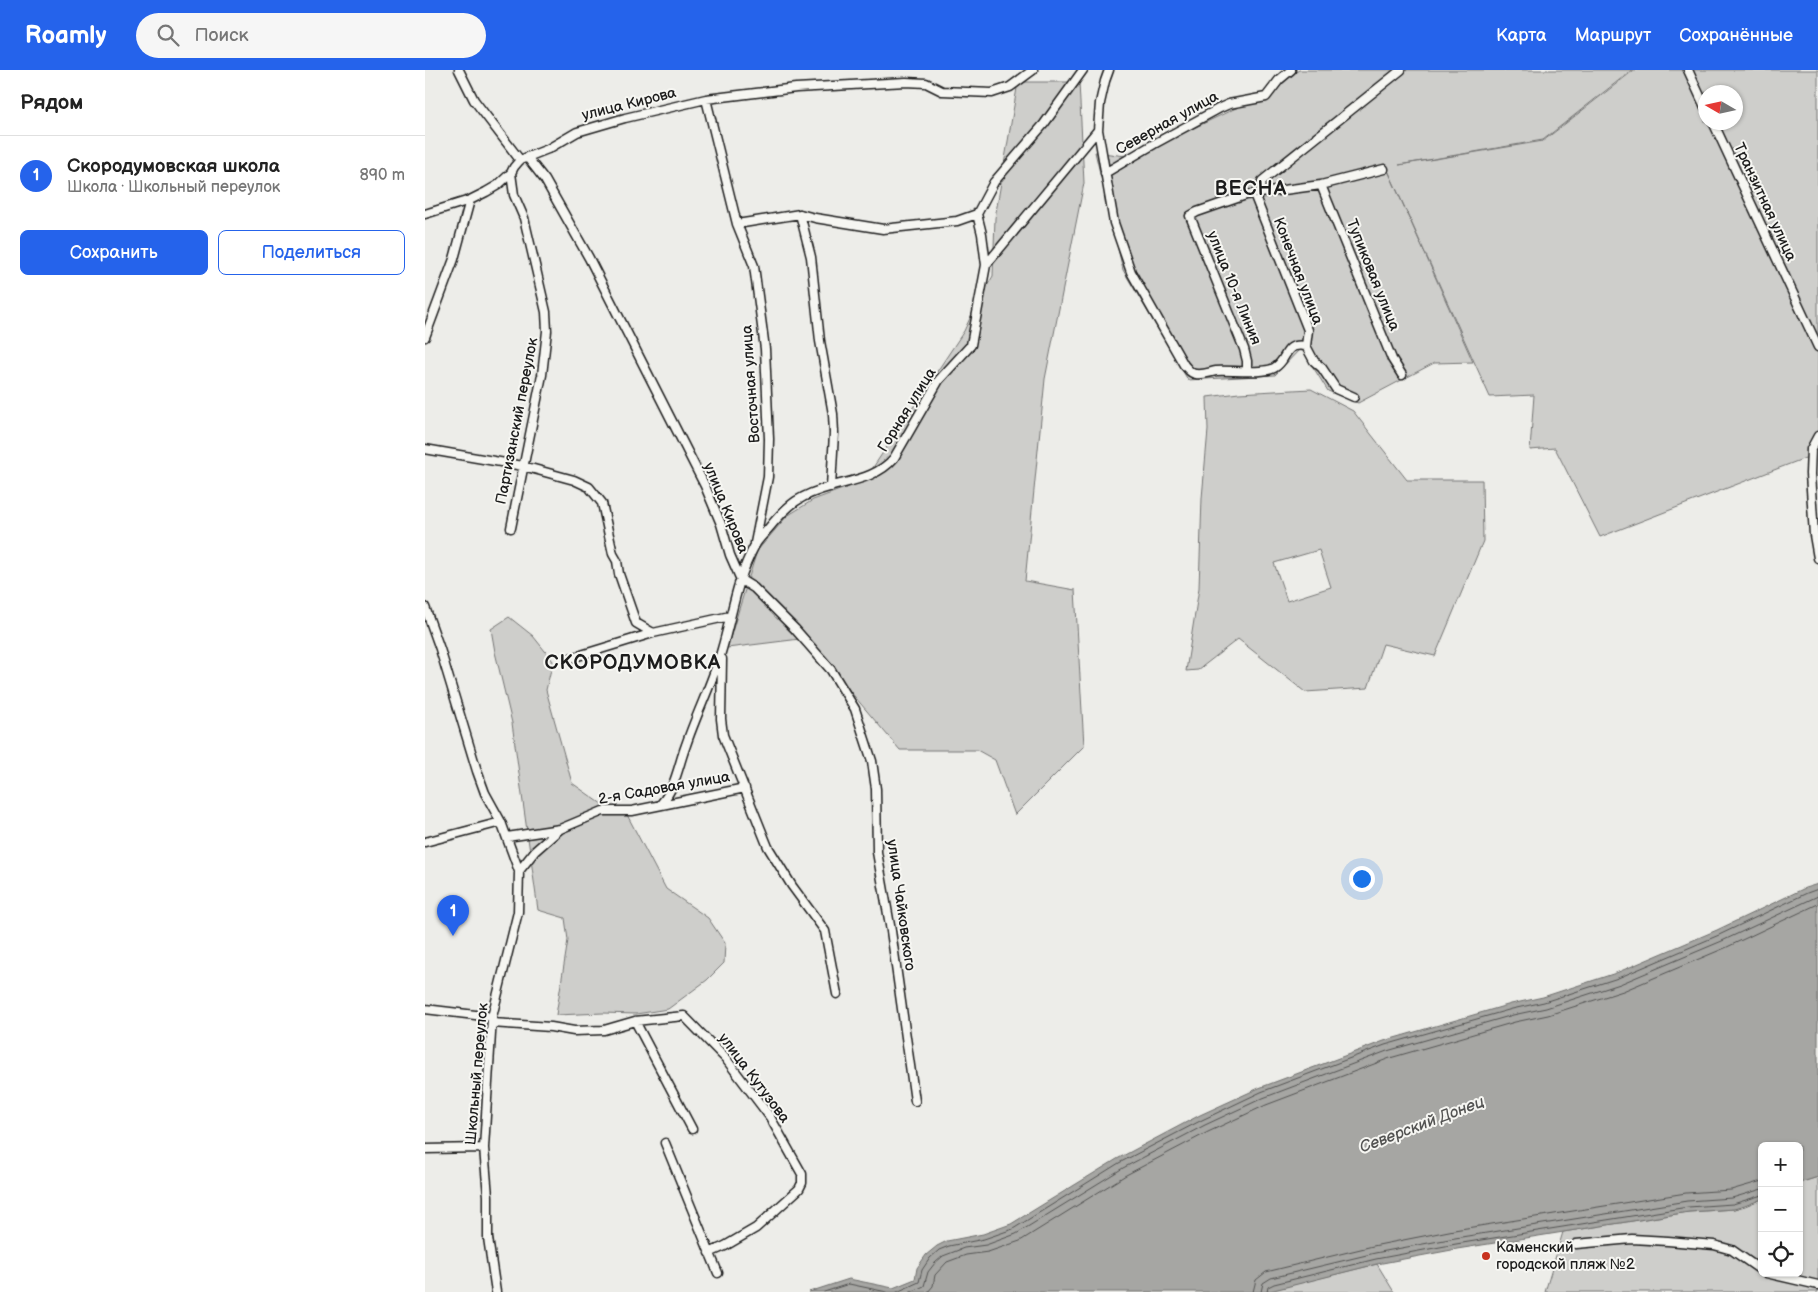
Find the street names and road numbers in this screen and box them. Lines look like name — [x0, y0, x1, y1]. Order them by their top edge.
street label: улица Кирова — [580, 83, 678, 125]
street label: Северная улица — [1112, 87, 1222, 159]
street label: Транзитная улица — [1729, 140, 1801, 264]
street label: Конечная улица — [1269, 215, 1327, 327]
street label: Тупиковая улица — [1342, 216, 1404, 334]
street label: улица 10-я Линия — [1202, 228, 1266, 348]
street label: Восточная улица — [737, 324, 765, 444]
street label: Партизанский переулок — [491, 336, 543, 506]
street label: Горная улица — [874, 364, 941, 456]
street label: улица Кирова — [699, 460, 753, 556]
street label: 2-я Садовая улица — [597, 767, 731, 809]
street label: улица Чайковского — [882, 838, 920, 972]
street label: Школьный переулок — [461, 1002, 493, 1146]
street label: улица Кутузова — [714, 1029, 794, 1127]

